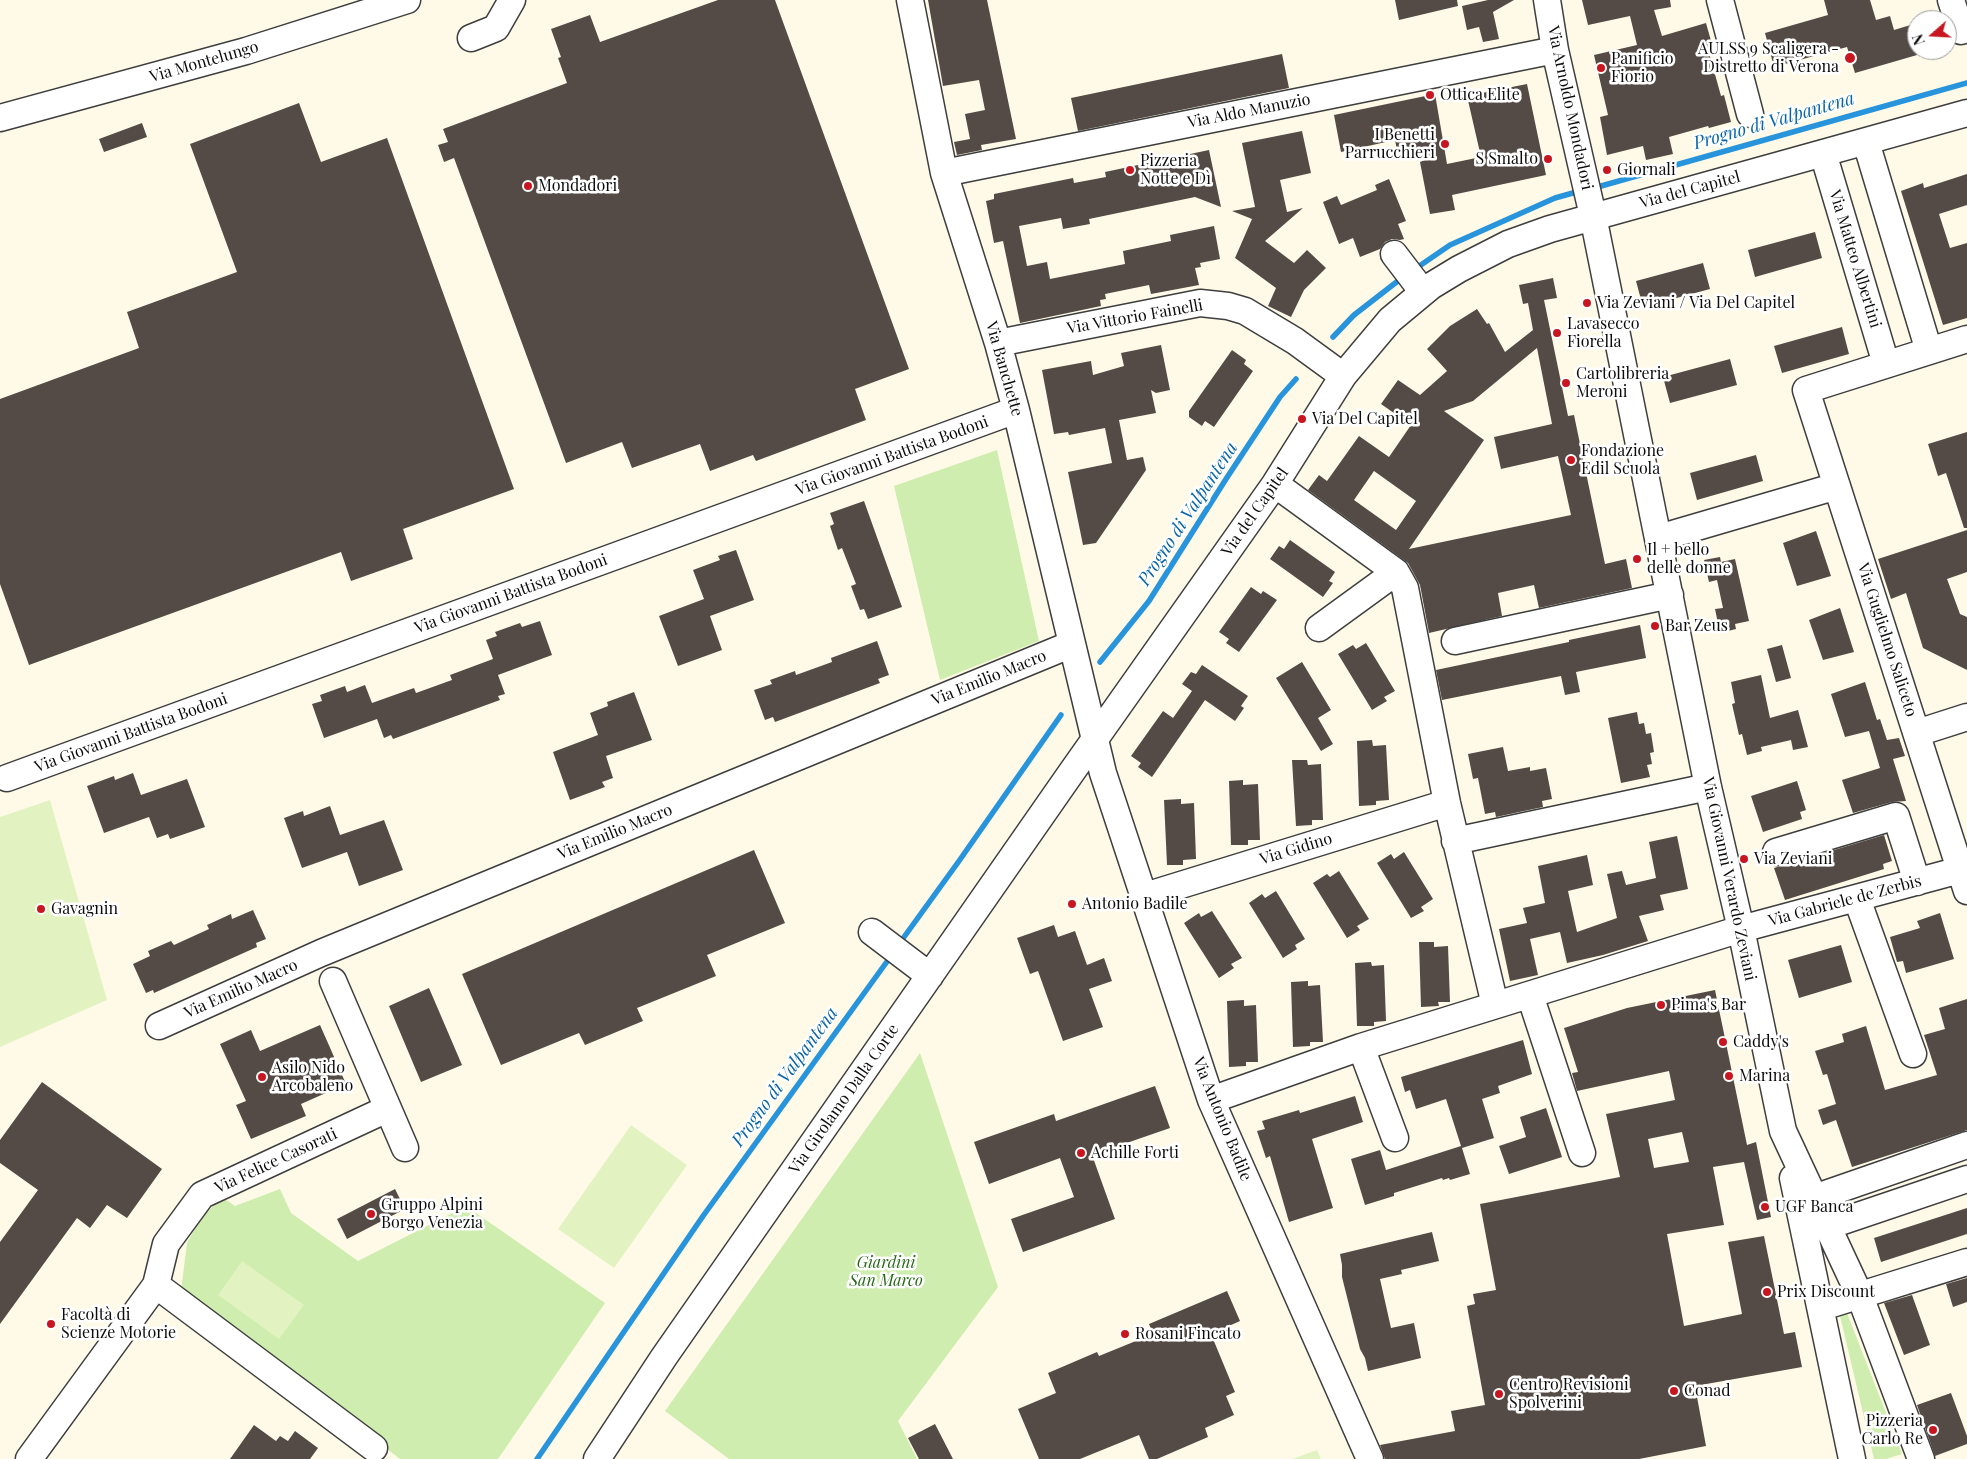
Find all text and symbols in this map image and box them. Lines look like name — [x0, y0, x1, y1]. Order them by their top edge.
north arrow — [1907, 10, 1957, 60]
street label: Via Arnoldo Mondadori — [1543, 24, 1597, 192]
text: N — [1908, 32, 1929, 48]
street label: Via Montelungo — [147, 37, 261, 87]
place label: AULSS 9 Scaligera - Distretto di Verona — [1698, 39, 1839, 77]
place label: Panificio Fiorio — [1611, 49, 1674, 87]
marker: AULSS 9 Scaligera - Distretto di Verona — [1843, 51, 1857, 65]
marker: Panificio Fiorio — [1595, 62, 1607, 74]
place label: Ottica Elite — [1440, 85, 1520, 105]
water label: Progno di Valpantena — [1691, 88, 1857, 154]
marker: Ottica Elite — [1424, 89, 1436, 101]
street label: Via Aldo Manuzio — [1186, 90, 1312, 132]
place label: I Benetti Parrucchieri — [1345, 125, 1435, 163]
marker: I Benetti Parrucchieri — [1439, 138, 1451, 150]
place label: S Smalto — [1476, 149, 1538, 169]
place label: Pizzeria Notte e Dì — [1140, 151, 1211, 189]
marker: S Smalto — [1542, 153, 1554, 165]
place label: Giornali — [1617, 160, 1676, 180]
marker: Pizzeria Notte e Dì — [1124, 164, 1136, 176]
marker: Giornali — [1601, 164, 1613, 176]
street label: Via del Capitel — [1638, 167, 1742, 213]
place label: Mondadori — [538, 176, 617, 196]
marker: Mondadori — [522, 180, 534, 192]
street label: Via Matteo Albertini — [1825, 188, 1885, 330]
place label: Via Zeviani / Via Del Capitel — [1597, 293, 1795, 313]
street label: Via Vittorio Fainelli — [1066, 296, 1204, 338]
marker: Via Zeviani / Via Del Capitel — [1581, 297, 1593, 309]
place label: Lavasecco Fiorella — [1567, 314, 1640, 352]
street label: Via Banchette — [981, 319, 1027, 419]
marker: Lavasecco Fiorella — [1551, 327, 1563, 339]
place label: Cartolibreria Meroni — [1576, 364, 1669, 402]
marker: Cartolibreria Meroni — [1560, 377, 1572, 389]
place label: Via Del Capitel — [1312, 409, 1418, 429]
street label: Via Giovanni Battista Bodoni — [793, 412, 991, 500]
marker: Via Del Capitel — [1296, 413, 1308, 425]
water label: Progno di Valpantena — [1134, 438, 1242, 590]
place label: Fondazione Edil Scuola — [1581, 441, 1664, 479]
marker: Fondazione Edil Scuola — [1565, 454, 1577, 466]
street label: Via del Capitel — [1217, 464, 1293, 560]
place label: Il + bello delle donne — [1647, 540, 1731, 578]
street label: Via Giovanni Battista Bodoni — [412, 550, 610, 638]
marker: Il + bello delle donne — [1631, 553, 1643, 565]
street label: Via Guglielmo Saliceto — [1853, 561, 1921, 719]
place label: Bar Zeus — [1665, 616, 1728, 636]
marker: Bar Zeus — [1649, 620, 1661, 632]
street label: Via Emilio Macro — [929, 646, 1049, 710]
street label: Via Giovanni Battista Bodoni — [32, 689, 230, 777]
street label: Via Giovanni Verardo Zeviani — [1698, 775, 1760, 983]
street label: Via Emilio Macro — [555, 800, 675, 864]
street label: Via Gidino — [1258, 829, 1334, 869]
place label: Via Zeviani — [1754, 849, 1832, 869]
marker: Via Zeviani — [1738, 853, 1750, 865]
street label: Via Gabriele de Zerbis — [1767, 871, 1923, 931]
place label: Antonio Badile — [1082, 894, 1187, 914]
marker: Antonio Badile — [1066, 898, 1078, 910]
place label: Gavagnin — [51, 899, 118, 919]
marker: Gavagnin — [35, 903, 47, 915]
street label: Via Emilio Macro — [181, 955, 301, 1023]
place label: Pima's Bar — [1671, 995, 1746, 1015]
marker: Pima's Bar — [1655, 999, 1667, 1011]
water label: Progno di Valpantena — [727, 1003, 843, 1151]
street label: Via Girolamo Dalla Corte — [785, 1020, 903, 1178]
place label: Caddy's — [1733, 1032, 1789, 1052]
marker: Caddy's — [1717, 1036, 1729, 1048]
street label: Via Antonio Badile — [1188, 1054, 1256, 1184]
place label: Asilo Nido Arcobaleno — [272, 1058, 353, 1096]
place label: Marina — [1739, 1066, 1790, 1086]
marker: Marina — [1723, 1070, 1735, 1082]
marker: Asilo Nido Arcobaleno — [256, 1071, 268, 1083]
street label: Via Felice Casorati — [212, 1124, 340, 1198]
place label: Achille Forti — [1091, 1143, 1179, 1163]
marker: Achille Forti — [1075, 1147, 1087, 1159]
place label: Gruppo Alpini Borgo Venezia — [381, 1195, 483, 1233]
place label: UGF Banca — [1775, 1197, 1853, 1217]
marker: UGF Banca — [1759, 1201, 1771, 1213]
marker: Gruppo Alpini Borgo Venezia — [365, 1208, 377, 1220]
park label: Giardini San Marco — [849, 1253, 923, 1291]
place label: Prix Discount — [1777, 1282, 1875, 1302]
marker: Prix Discount — [1761, 1286, 1773, 1298]
place label: Facoltà di Scienze Motorie — [61, 1305, 176, 1343]
marker: Facoltà di Scienze Motorie — [45, 1318, 57, 1330]
place label: Rosani Fincato — [1135, 1324, 1241, 1344]
marker: Rosani Fincato — [1119, 1328, 1131, 1340]
place label: Centro Revisioni Spolverini — [1509, 1375, 1629, 1413]
place label: Conad — [1684, 1381, 1731, 1401]
marker: Conad — [1668, 1385, 1680, 1397]
marker: Centro Revisioni Spolverini — [1493, 1388, 1505, 1400]
place label: Pizzeria Carlo Re — [1862, 1411, 1923, 1449]
marker: Pizzeria Carlo Re — [1927, 1424, 1939, 1436]

